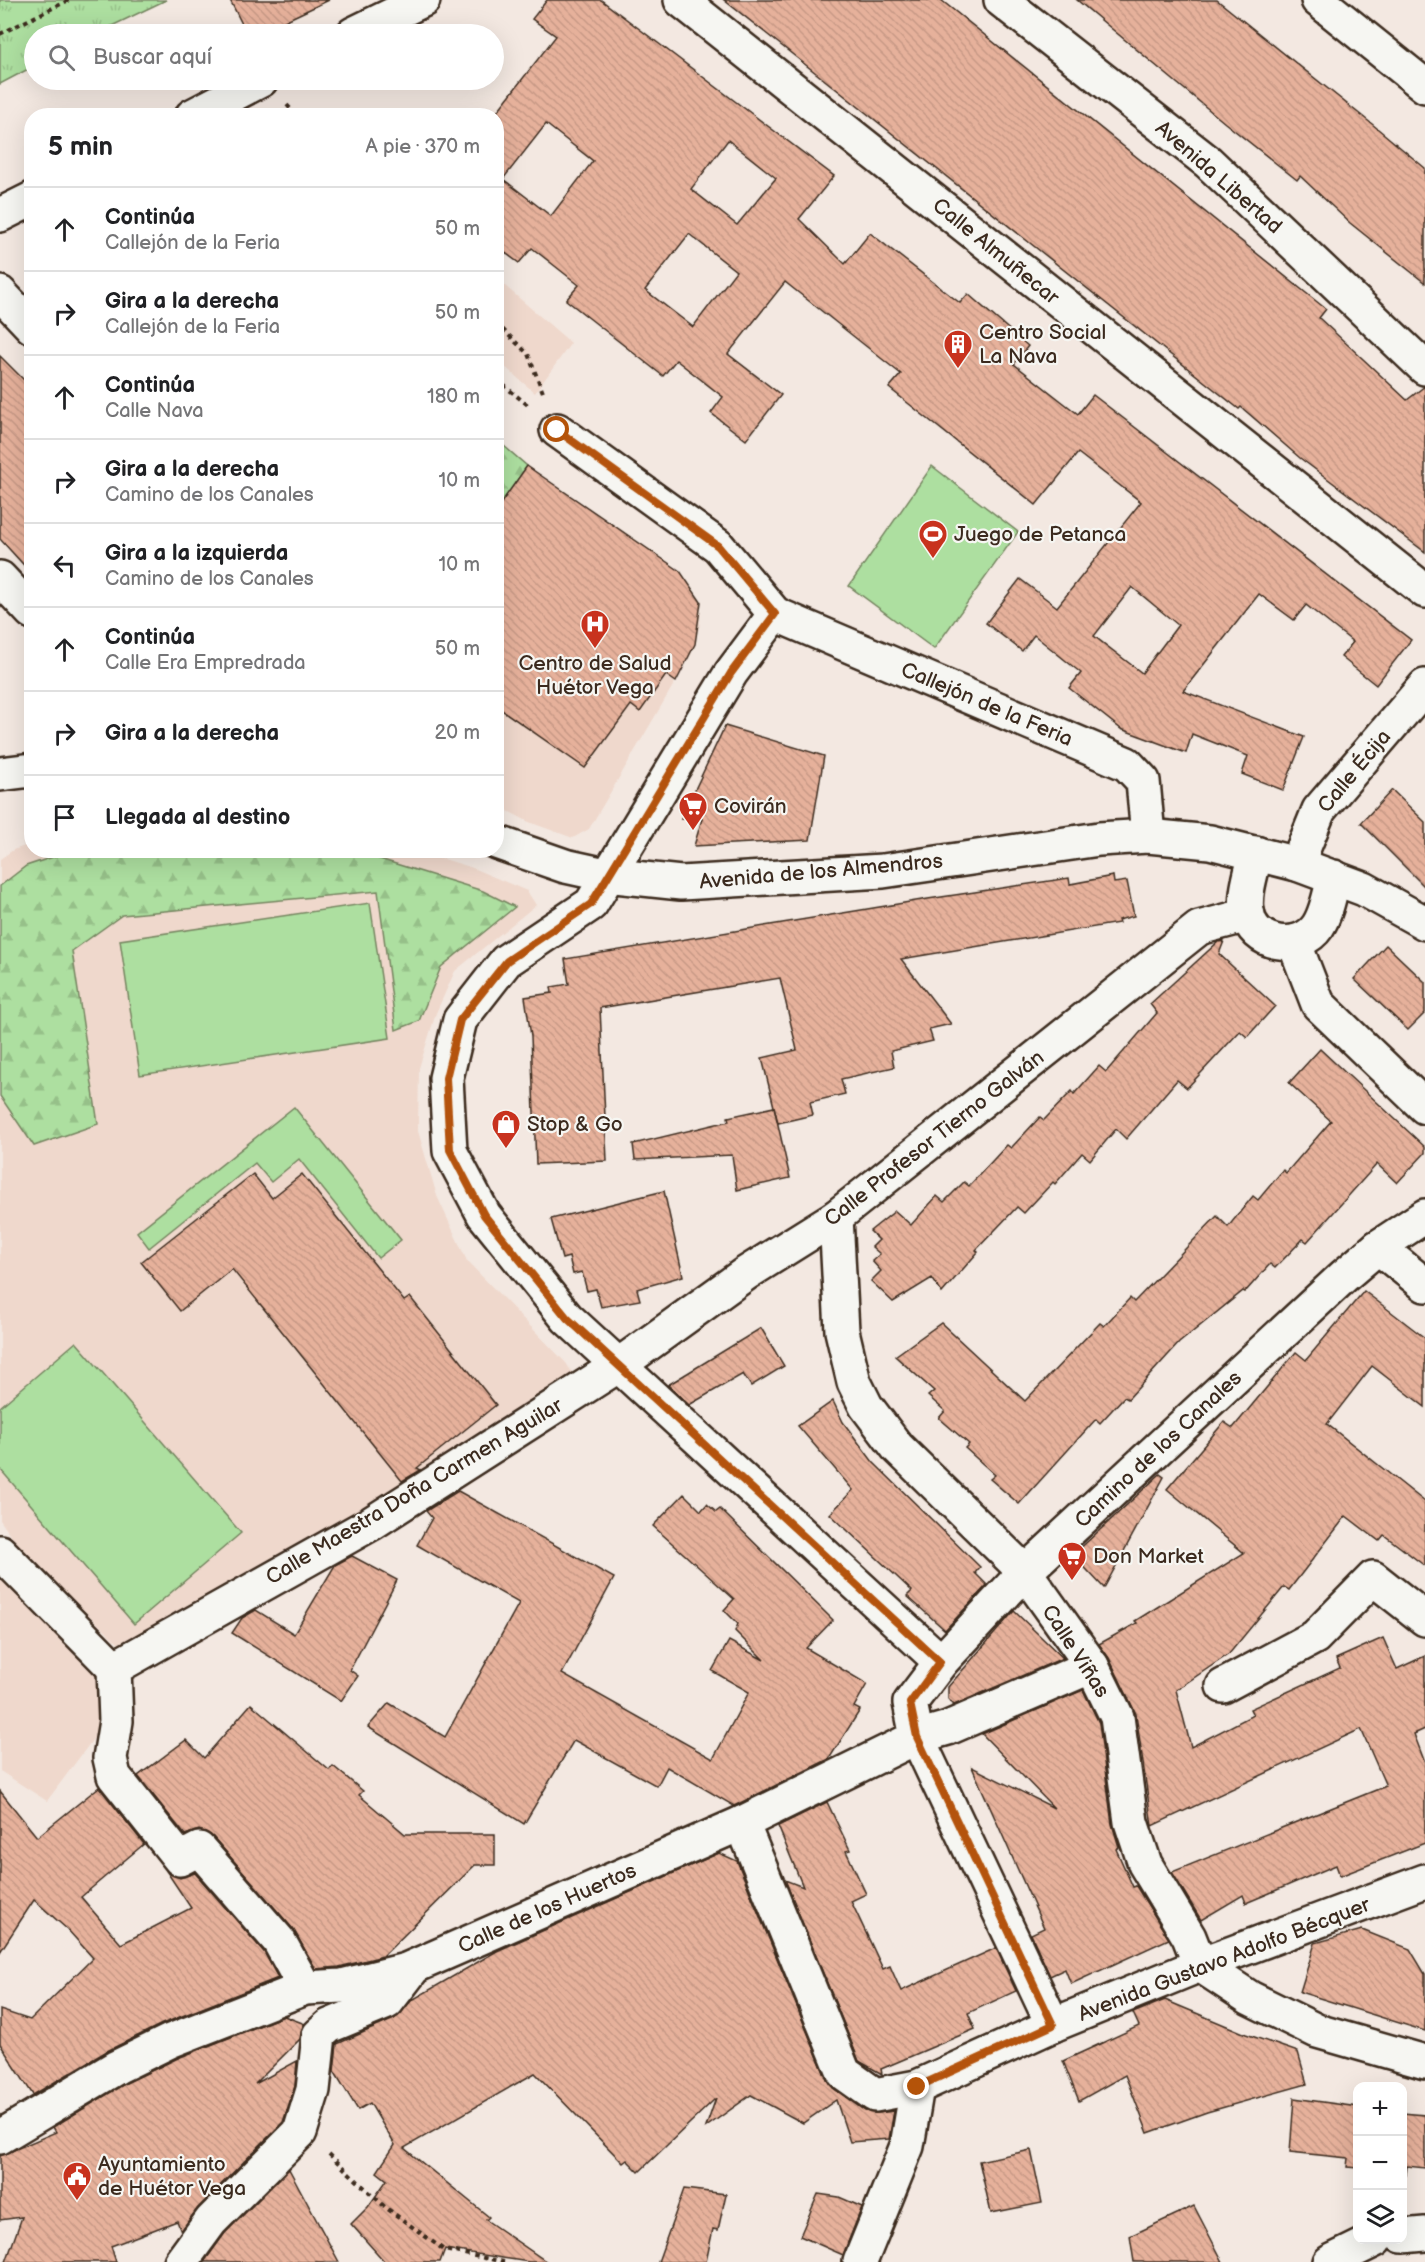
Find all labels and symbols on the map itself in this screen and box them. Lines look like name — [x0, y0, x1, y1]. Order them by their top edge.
street label: Avenida Libertad — [1150, 116, 1287, 239]
street label: Calle Almuñecar — [927, 193, 1064, 310]
place label: Centro Social La Nava — [979, 320, 1106, 369]
building icon: Centro Social La Nava — [942, 328, 974, 370]
route start — [543, 416, 569, 442]
sports icon: Juego de Petanca — [917, 518, 949, 560]
place label: Juego de Petanca — [954, 522, 1126, 547]
hospital icon: Centro de Salud Huétor Vega — [579, 608, 611, 650]
place label: Centro de Salud Huétor Vega — [518, 651, 672, 700]
street label: Callejón de la Feria — [897, 657, 1076, 752]
street label: Calle Écija — [1313, 725, 1396, 818]
supermarket icon: Covirán — [677, 790, 709, 832]
place label: Covirán — [714, 794, 787, 819]
street label: Avenida de los Almendros — [698, 848, 944, 895]
street label: Calle Profesor Tierno Galván — [820, 1045, 1049, 1232]
shop icon: Stop & Go — [490, 1108, 522, 1150]
place label: Stop & Go — [527, 1112, 623, 1137]
street label: Camino de los Canales — [1070, 1365, 1247, 1533]
street label: Calle Maestra Doña Carmen Aguilar — [261, 1393, 567, 1590]
supermarket icon: Don Market — [1056, 1540, 1088, 1582]
place label: Don Market — [1093, 1544, 1204, 1569]
street label: Calle Viñas — [1036, 1600, 1115, 1702]
street label: Calle de los Huertos — [454, 1858, 640, 1959]
street label: Avenida Gustavo Adolfo Bécquer — [1075, 1892, 1374, 2027]
route end — [903, 2073, 929, 2099]
place label: Ayuntamiento de Huétor Vega — [98, 2152, 246, 2201]
public building icon: Ayuntamiento de Huétor Vega — [61, 2160, 93, 2202]

